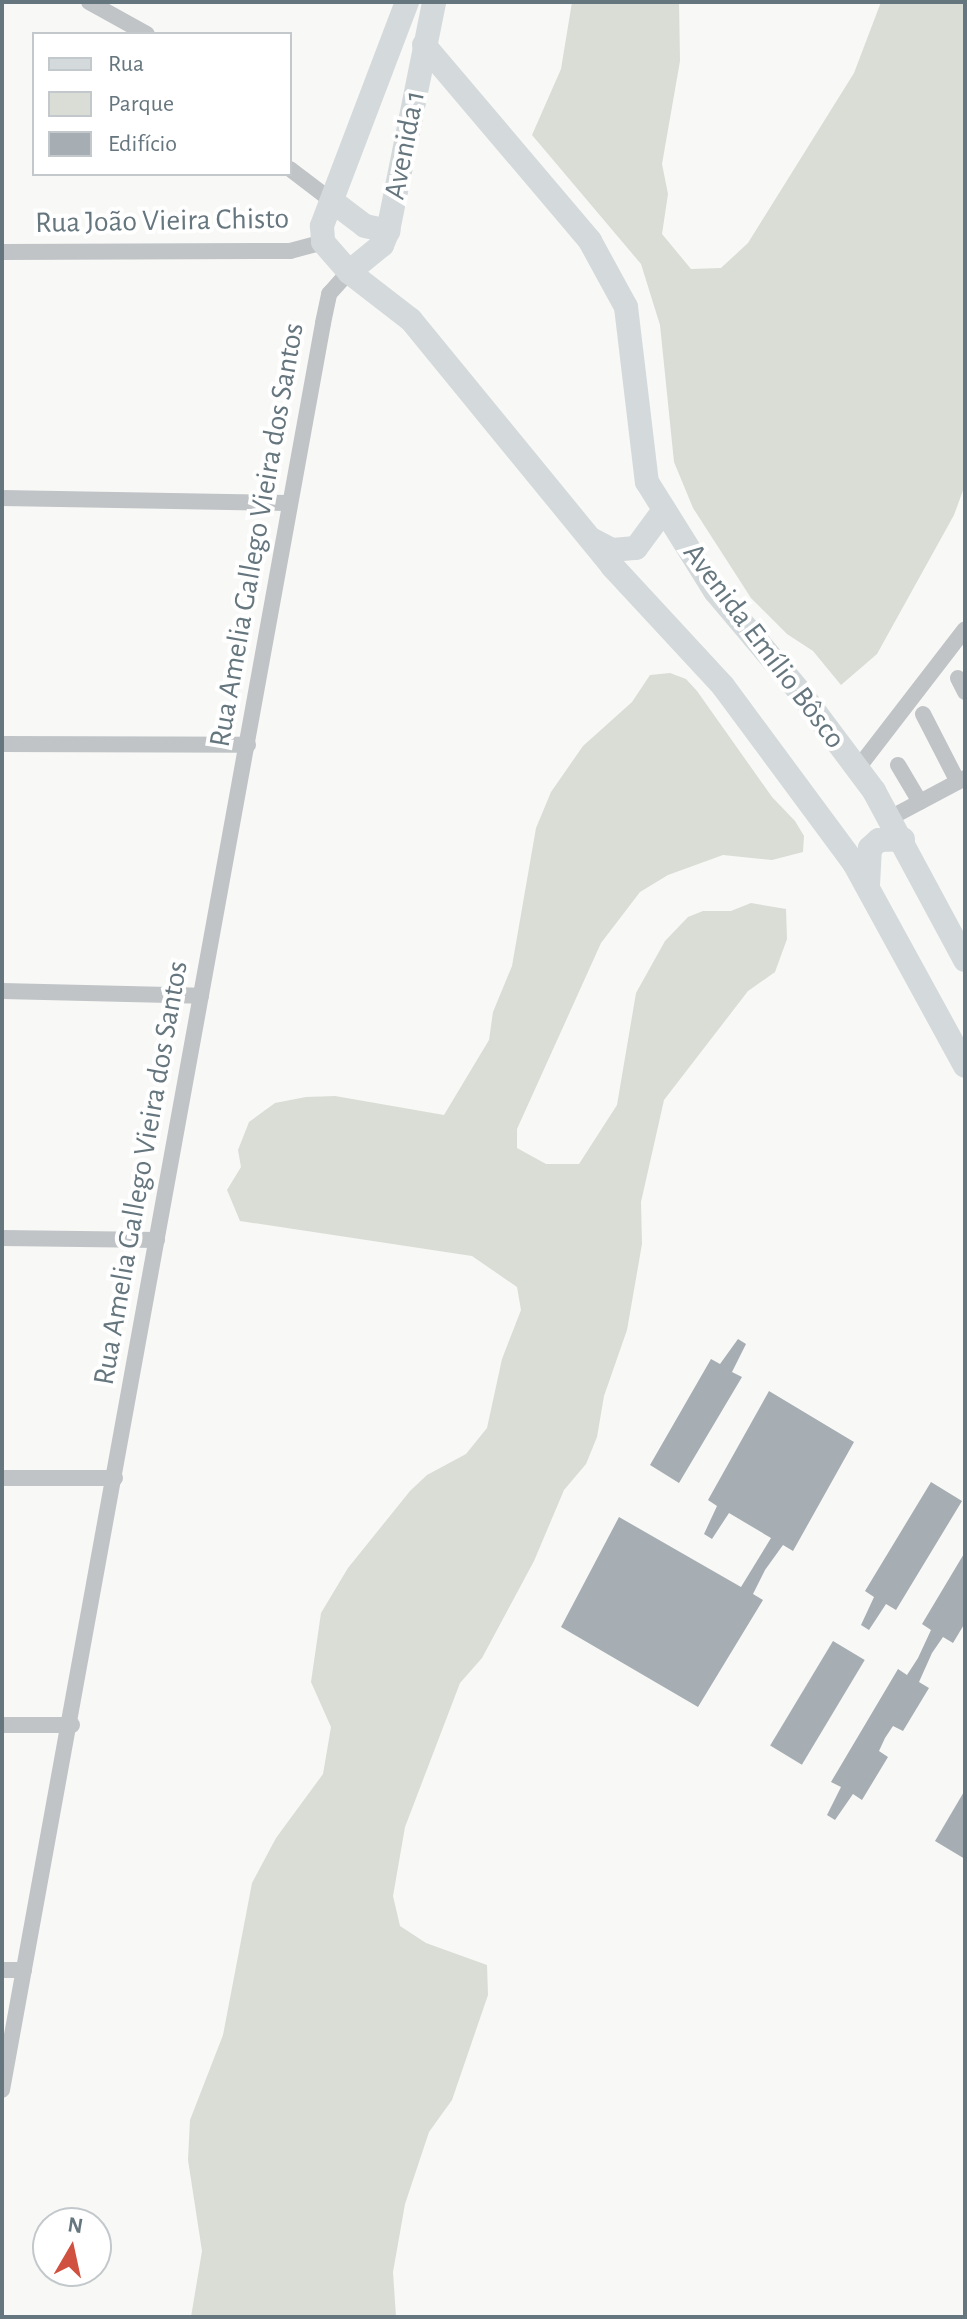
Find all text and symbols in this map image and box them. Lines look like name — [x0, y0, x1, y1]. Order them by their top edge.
legend — [32, 32, 292, 176]
text: Rua — [108, 52, 144, 76]
street label: Avenida 1 — [377, 87, 433, 203]
text: Parque — [108, 92, 174, 116]
text: Edifício — [108, 132, 177, 156]
street label: Rua João Vieira Chisto — [35, 201, 289, 241]
street label: Rua Amelia Gallego Vieira dos Santos — [202, 320, 312, 750]
street label: Avenida Emílio Bôsco — [675, 536, 853, 756]
street label: Rua Amelia Gallego Vieira dos Santos — [86, 958, 196, 1388]
north arrow — [32, 2207, 112, 2287]
text: N — [66, 2213, 85, 2237]

